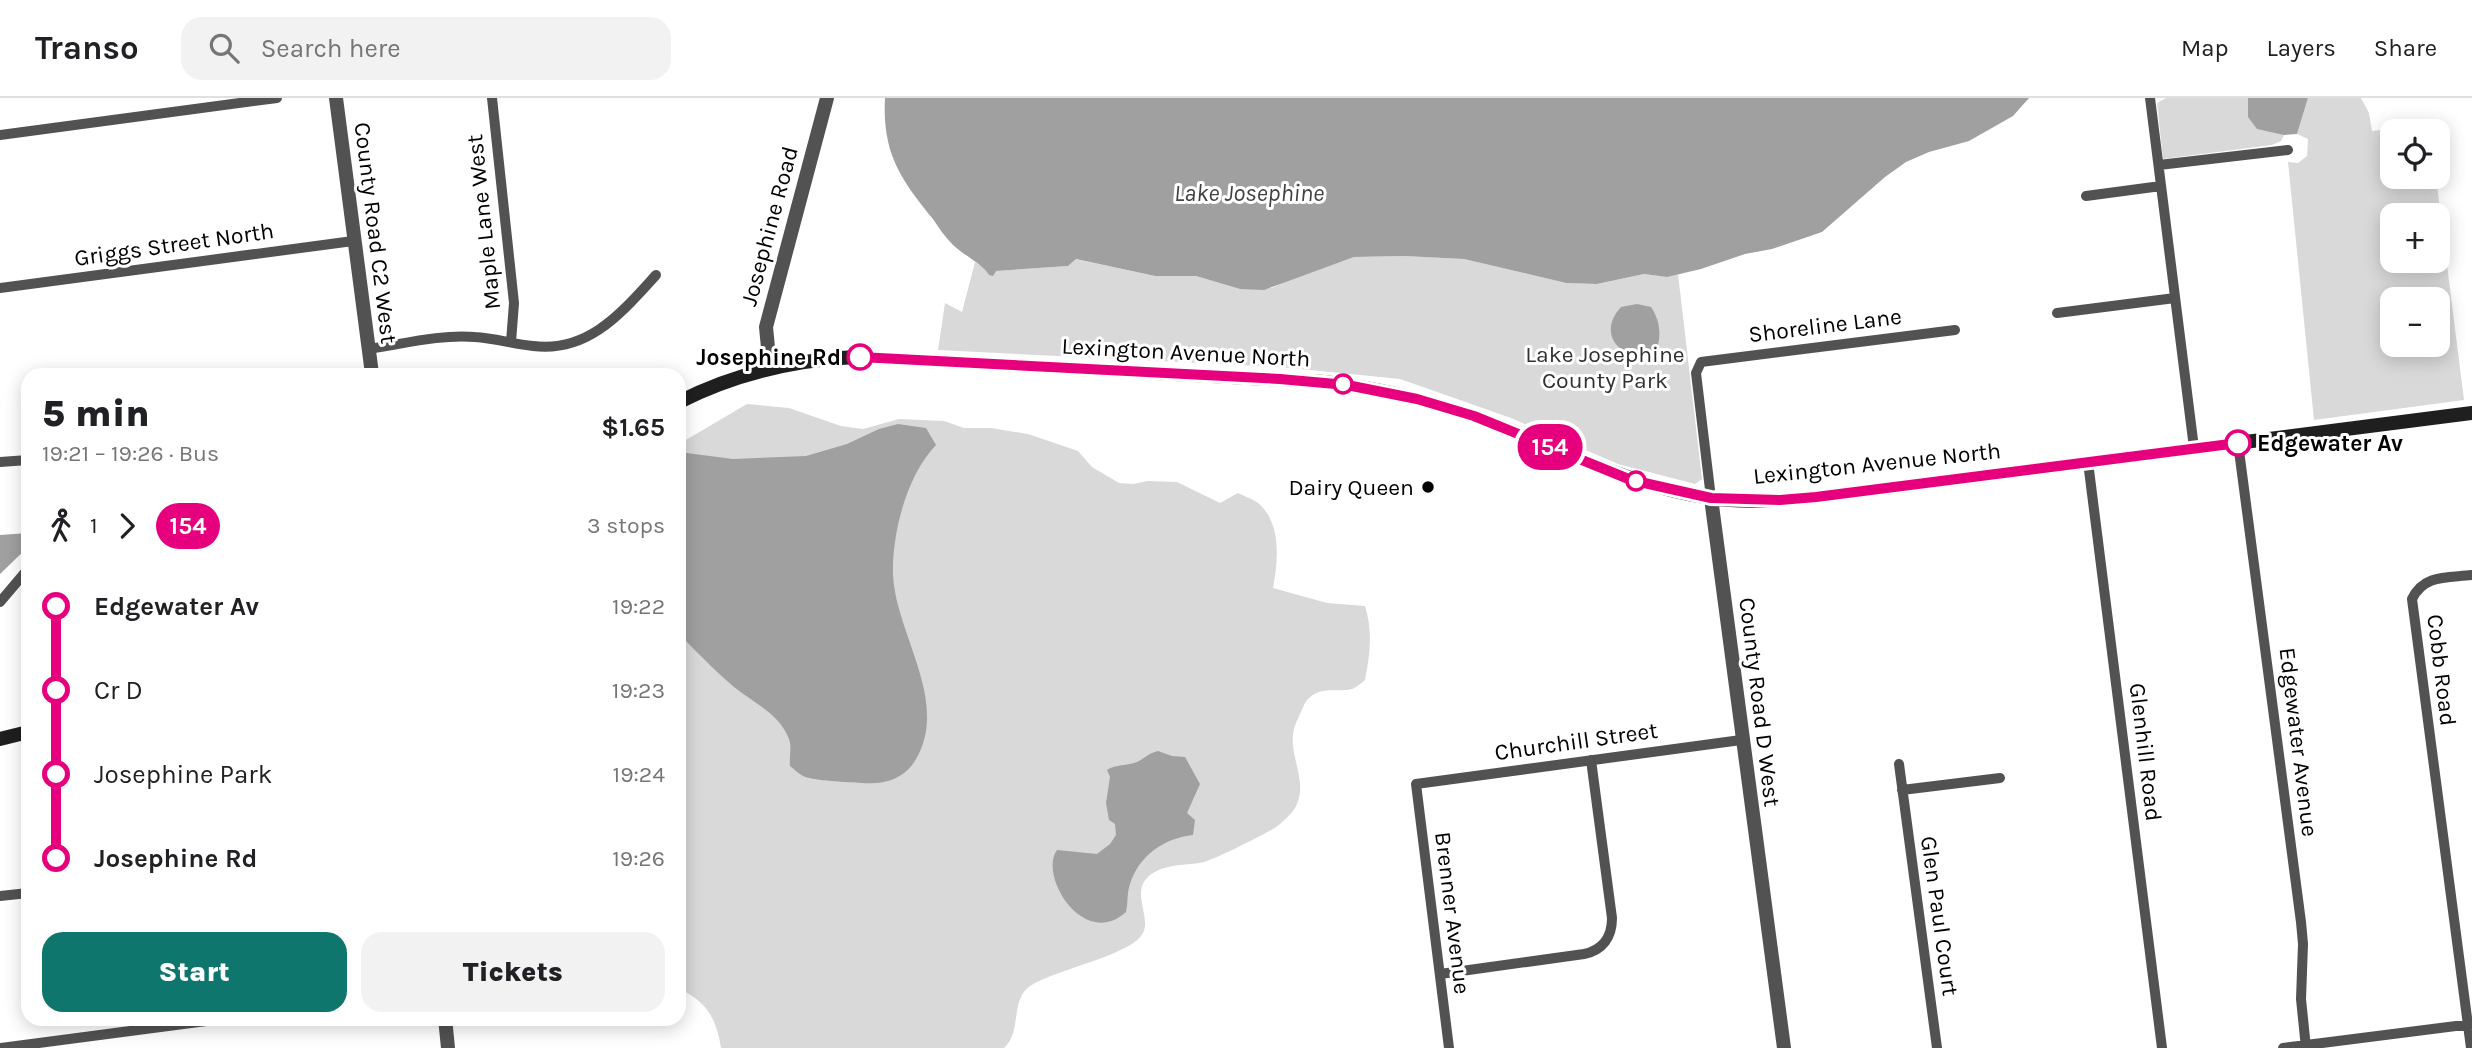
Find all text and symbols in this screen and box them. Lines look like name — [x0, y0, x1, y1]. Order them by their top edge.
search box — [181, 17, 671, 80]
text: Transo — [35, 29, 139, 67]
icon: search — [205, 29, 243, 67]
text: Search here — [261, 33, 401, 64]
text: Map — [2181, 34, 2229, 62]
text: Layers — [2267, 34, 2336, 62]
text: Share — [2374, 34, 2437, 62]
map controls — [2380, 119, 2450, 357]
button: locate — [2380, 119, 2450, 189]
street label: County Road C2 West — [349, 121, 403, 346]
street label: Maple Lane West — [461, 133, 506, 311]
street label: Josephine Road — [735, 143, 804, 309]
water label: Lake Josephine — [1174, 179, 1324, 207]
button: + — [2380, 203, 2450, 273]
street label: Griggs Street North — [73, 217, 276, 272]
button: − — [2380, 287, 2450, 357]
street label: Shoreline Lane — [1747, 303, 1903, 348]
street label: Lexington Avenue North — [1061, 333, 1311, 372]
park label: Lake Josephine County Park — [1525, 341, 1685, 394]
place label: Josephine Rd — [696, 344, 841, 371]
marker: Josephine Rd — [847, 344, 873, 370]
unlabelled marker — [1333, 374, 1353, 394]
text: 5 min — [42, 391, 150, 436]
text: $1.65 — [601, 412, 665, 443]
line badge: 154 — [1510, 424, 1590, 470]
marker: Edgewater Av — [2225, 430, 2251, 456]
place label: Edgewater Av — [2257, 430, 2403, 457]
text: 154 — [1532, 433, 1568, 461]
street label: Lexington Avenue North — [1752, 437, 2002, 490]
text: 19:21 – 19:26 · Bus — [42, 440, 219, 467]
unlabelled marker — [1626, 471, 1646, 491]
place label: Dairy Queen — [1288, 474, 1414, 501]
marker: Dairy Queen — [1420, 479, 1436, 495]
icon: walk — [42, 507, 80, 545]
icon: forward — [108, 507, 146, 545]
text: 1 — [90, 512, 98, 539]
text: 154 — [170, 512, 206, 540]
text: 3 stops — [587, 512, 665, 539]
text: Edgewater Av — [94, 591, 259, 622]
text: 19:22 — [612, 593, 665, 620]
street label: County Road D West — [1733, 596, 1786, 809]
street label: Cobb Road — [2421, 613, 2462, 727]
street label: Edgewater Avenue — [2273, 646, 2324, 838]
text: Cr D — [94, 675, 143, 706]
text: 19:23 — [612, 677, 665, 704]
street label: Glenhill Road — [2124, 681, 2167, 823]
street label: Churchill Street — [1493, 717, 1660, 766]
text: Josephine Park — [94, 759, 272, 790]
text: 19:24 — [613, 761, 665, 788]
street label: Brenner Avenue — [1429, 830, 1476, 996]
street label: Glen Paul Court — [1915, 834, 1964, 998]
text: Josephine Rd — [94, 843, 258, 874]
text: 19:26 — [612, 845, 665, 872]
button: Start — [42, 932, 347, 1012]
button: Tickets — [361, 932, 665, 1012]

